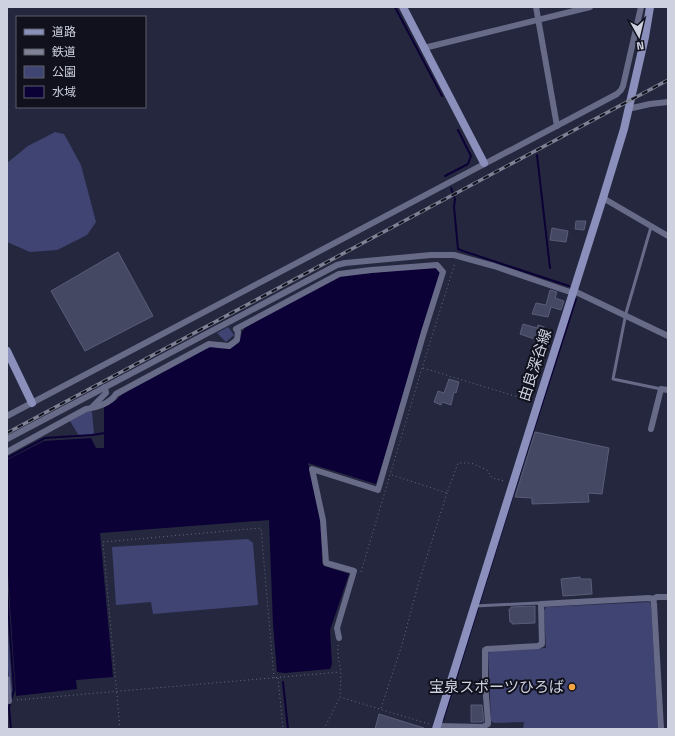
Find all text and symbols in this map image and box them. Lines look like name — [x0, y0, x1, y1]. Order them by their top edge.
legend — [16, 16, 146, 108]
north arrow — [619, 16, 659, 56]
text: 道路 — [52, 22, 76, 41]
text: N — [636, 37, 645, 54]
text: 鉄道 — [52, 42, 76, 61]
text: 公園 — [52, 62, 76, 81]
text: 水域 — [52, 82, 76, 101]
street label: 由良深谷線 — [512, 326, 557, 404]
place label: 宝泉スポーツひろば — [429, 675, 564, 698]
marker: 宝泉スポーツひろば — [567, 682, 577, 692]

